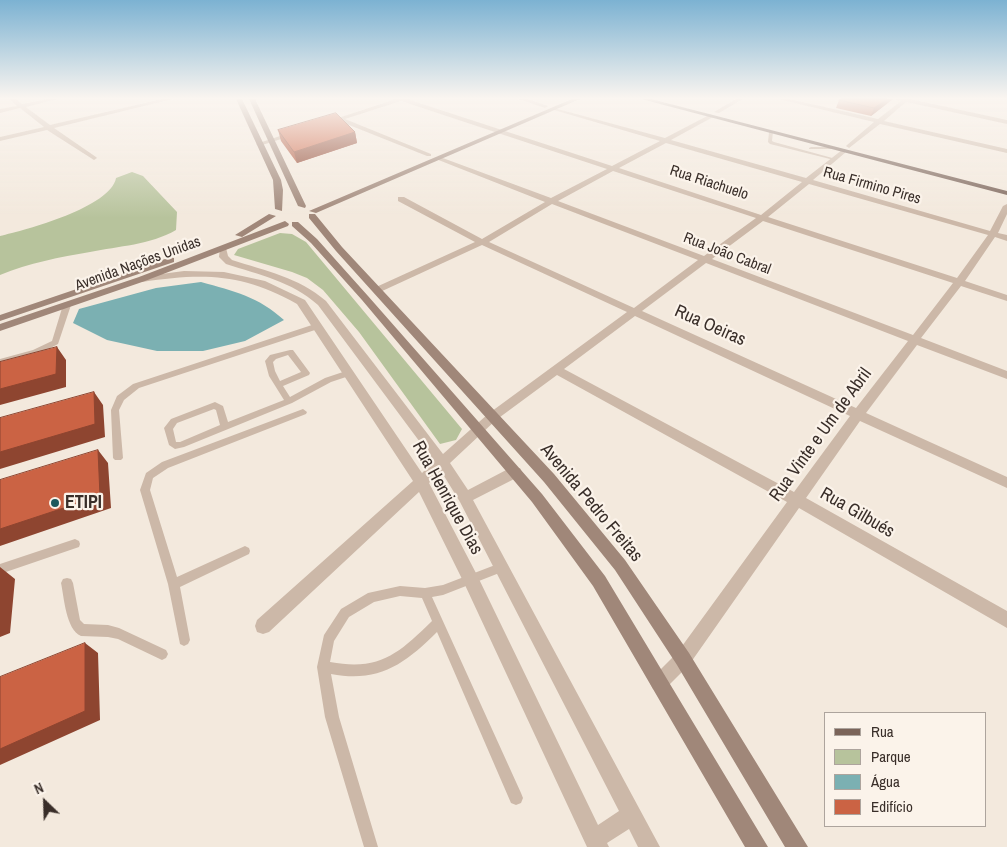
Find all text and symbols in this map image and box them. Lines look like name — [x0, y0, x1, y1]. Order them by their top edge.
street label: Rua Riachuelo — [668, 162, 750, 204]
street label: Rua Firmino Pires — [821, 163, 923, 209]
street label: Rua João Cabral — [681, 229, 773, 279]
street label: Avenida Nações Unidas — [73, 233, 203, 295]
street label: Rua Oeiras — [671, 301, 749, 351]
street label: Rua Vinte e Um de Abril — [765, 364, 877, 506]
street label: Rua Henrique Dias — [407, 438, 487, 558]
street label: Avenida Pedro Freitas — [535, 440, 647, 566]
street label: Rua Gilbués — [816, 483, 898, 543]
place label: ETIPI — [65, 492, 102, 514]
marker: ETIPI — [49, 497, 61, 509]
legend — [824, 712, 987, 827]
text: Rua — [871, 721, 894, 742]
text: Parque — [871, 746, 911, 767]
text: Água — [871, 771, 900, 792]
north arrow — [20, 777, 70, 827]
text: N — [31, 778, 46, 798]
text: Edifício — [871, 796, 913, 817]

